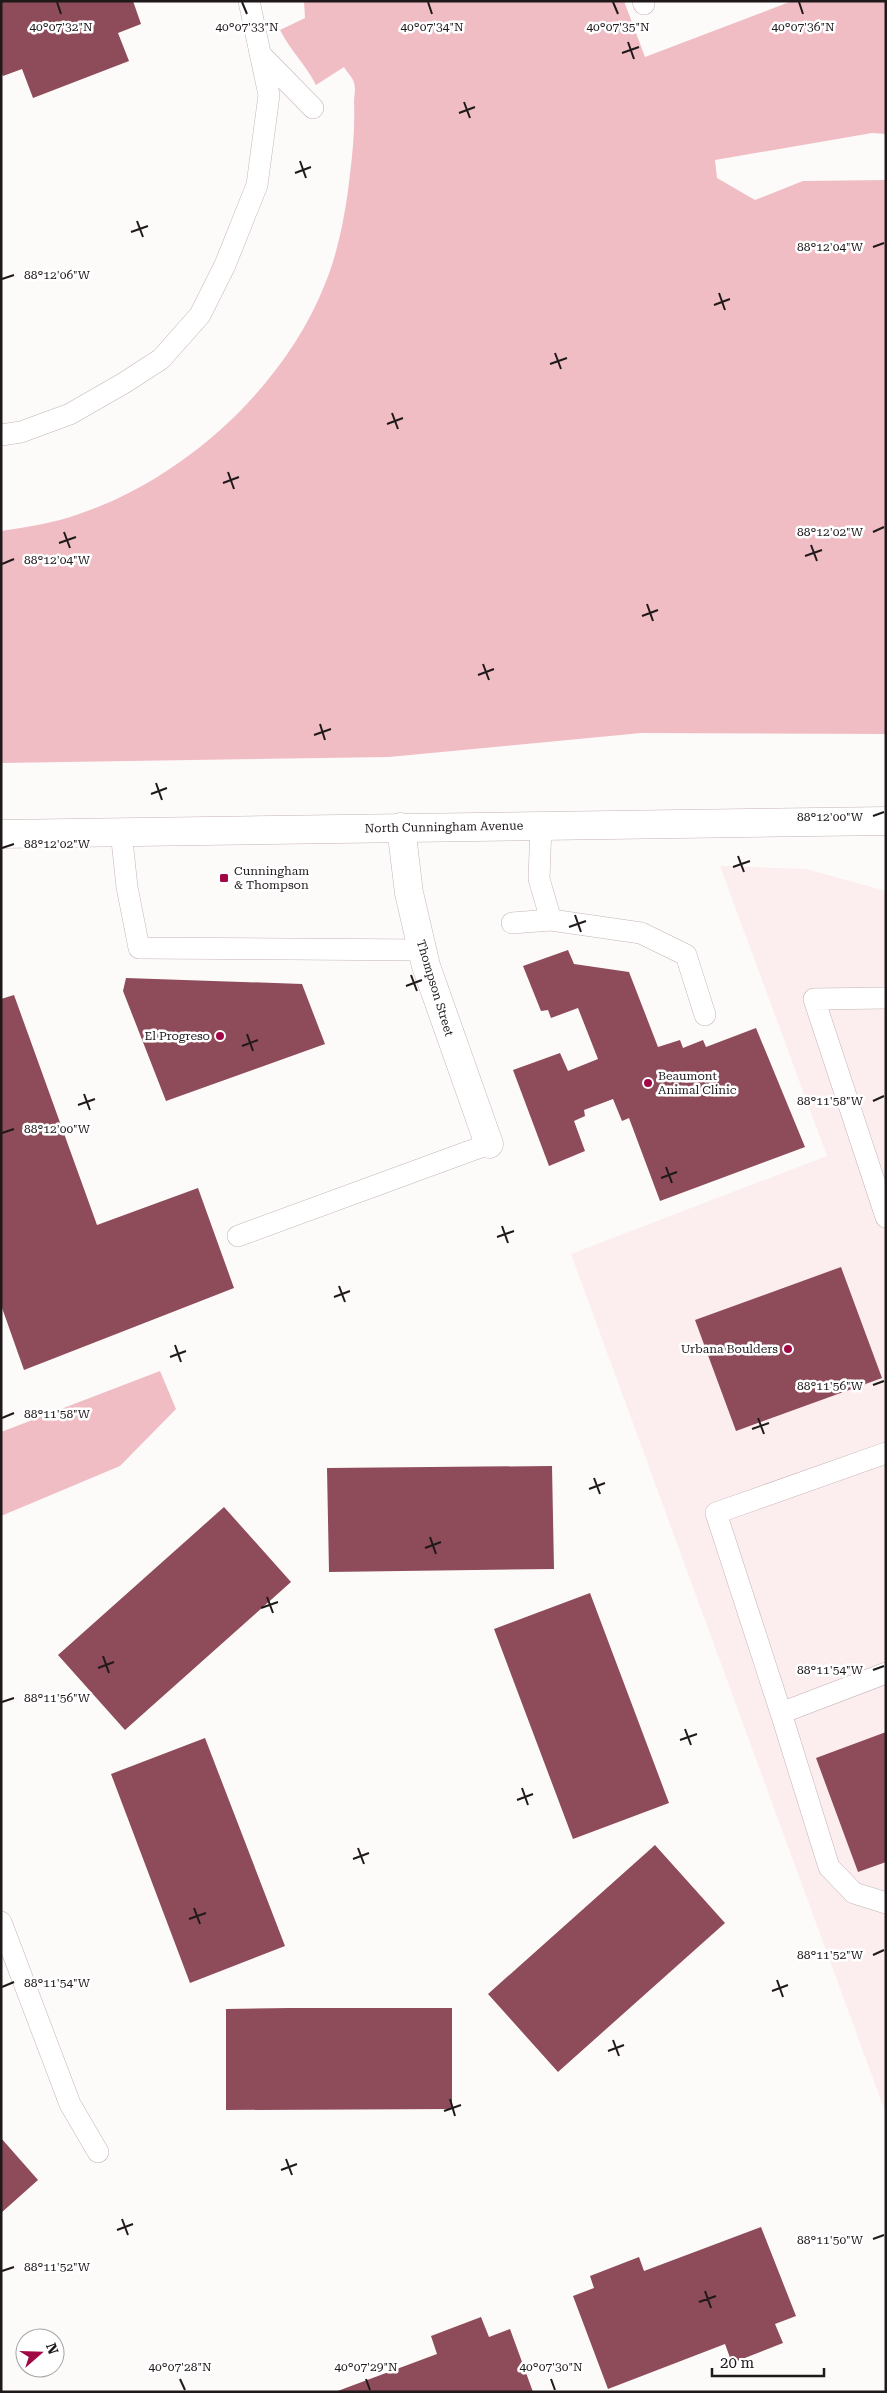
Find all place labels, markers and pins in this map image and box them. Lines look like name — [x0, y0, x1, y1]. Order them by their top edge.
place label: Cunningham & Thompson — [234, 864, 309, 892]
marker: Cunningham & Thompson — [218, 872, 230, 884]
place label: El Progreso — [144, 1029, 210, 1043]
marker: El Progreso — [214, 1030, 226, 1042]
place label: Beaumont Animal Clinic — [658, 1069, 737, 1097]
marker: Beaumont Animal Clinic — [642, 1077, 654, 1089]
place label: Urbana Boulders — [681, 1342, 778, 1356]
marker: Urbana Boulders — [782, 1343, 794, 1355]

